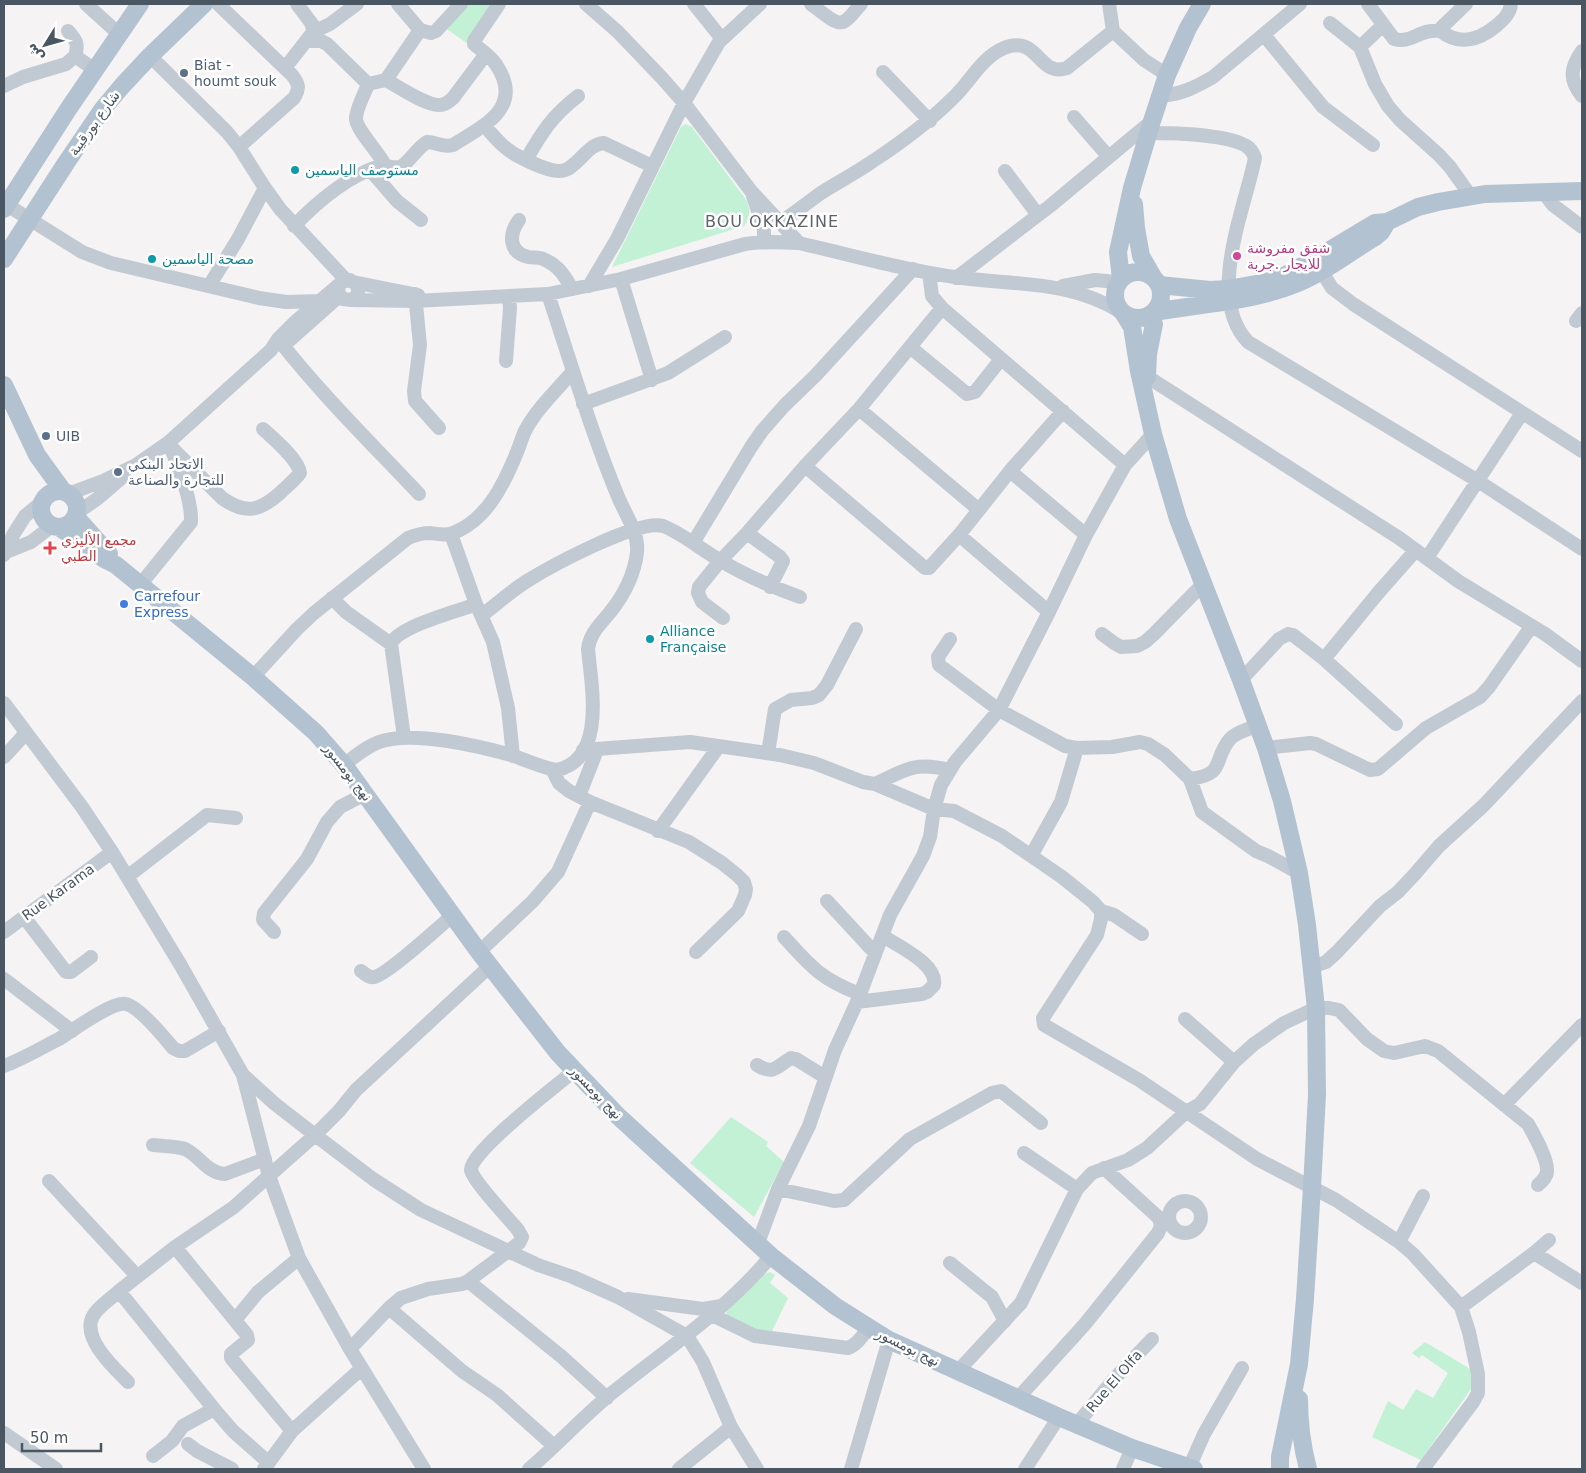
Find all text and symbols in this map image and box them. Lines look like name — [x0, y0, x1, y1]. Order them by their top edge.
north arrow — [20, 20, 70, 70]
text: ش — [22, 40, 47, 65]
place label: Biat - houmt souk — [194, 57, 278, 89]
marker: Biat - houmt souk — [178, 67, 190, 79]
street label: شارع بورقيبة — [65, 88, 124, 159]
place label: مستوصف الياسمين — [305, 162, 419, 179]
marker: مستوصف الياسمين — [289, 164, 301, 176]
district label: BOU OKKAZINE — [705, 212, 839, 231]
place label: شقق مفروشة للايجار .جربة — [1247, 240, 1330, 273]
marker: شقق مفروشة للايجار .جربة — [1231, 250, 1243, 262]
place label: مصحة الياسمين — [162, 251, 254, 268]
marker: مصحة الياسمين — [146, 253, 158, 265]
place label: UIB — [56, 428, 80, 444]
marker: UIB — [40, 430, 52, 442]
place label: الاتحاد البنكي للتجارة والصناعة — [128, 456, 224, 489]
marker: الاتحاد البنكي للتجارة والصناعة — [112, 466, 124, 478]
place label: مجمع الأليزي الطبي — [61, 531, 137, 565]
marker: مجمع الأليزي الطبي — [43, 541, 57, 555]
place label: Carrefour Express — [134, 588, 200, 620]
marker: Carrefour Express — [118, 598, 130, 610]
place label: Alliance Française — [660, 623, 726, 655]
marker: Alliance Française — [644, 633, 656, 645]
street label: نهج بومسور — [319, 739, 376, 805]
street label: Rue Karama — [19, 861, 97, 923]
street label: نهج بومسور — [565, 1061, 626, 1123]
street label: نهج بومسور — [872, 1324, 942, 1370]
street label: Rue El Olfa — [1083, 1347, 1145, 1415]
scale bar — [22, 1420, 101, 1452]
text: 50 m — [30, 1429, 68, 1447]

